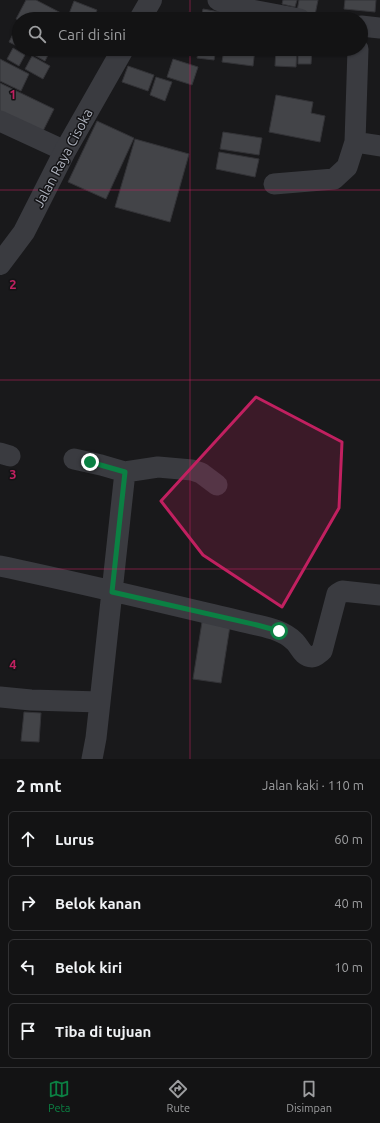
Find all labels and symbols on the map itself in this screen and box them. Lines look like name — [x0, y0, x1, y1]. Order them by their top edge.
text: 1 — [9, 87, 17, 101]
street label: Jalan Raya Cisoka — [30, 106, 96, 210]
text: 2 — [9, 277, 17, 291]
route end — [81, 453, 99, 471]
text: 3 — [9, 467, 17, 481]
route start — [270, 622, 288, 640]
text: 4 — [9, 657, 17, 671]

